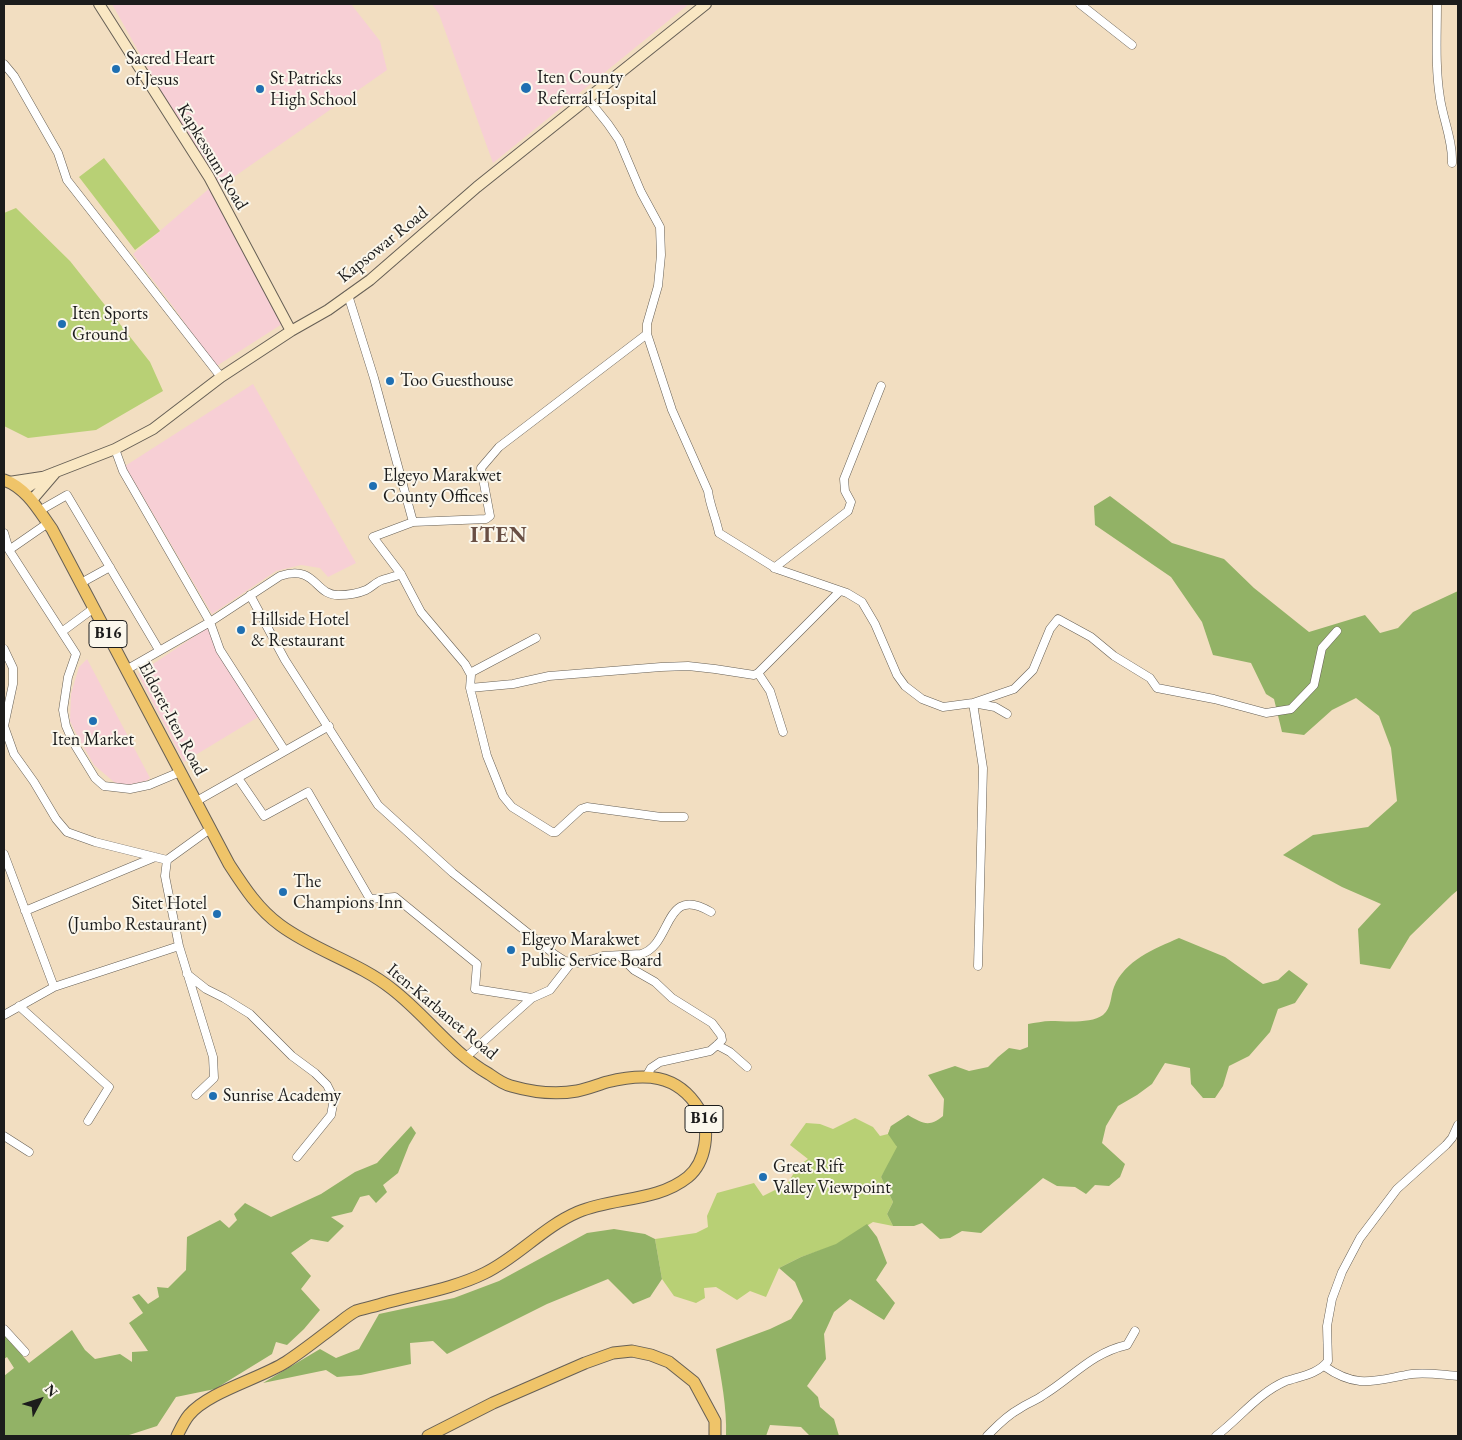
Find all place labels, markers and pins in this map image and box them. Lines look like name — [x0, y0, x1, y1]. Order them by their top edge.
place label: Sacred Heart of Jesus — [126, 48, 215, 90]
marker: Sacred Heart of Jesus — [110, 63, 122, 75]
place label: Iten County Referral Hospital — [537, 67, 656, 110]
place label: St Patricks High School — [270, 68, 357, 110]
marker: Iten County Referral Hospital — [519, 81, 533, 95]
marker: St Patricks High School — [254, 83, 266, 95]
place label: Iten Sports Ground — [72, 303, 148, 346]
marker: Iten Sports Ground — [56, 318, 68, 330]
place label: Too Guesthouse — [400, 370, 513, 392]
marker: Too Guesthouse — [384, 375, 396, 387]
place label: Elgeyo Marakwet County Offices — [383, 465, 501, 508]
marker: Elgeyo Marakwet County Offices — [367, 480, 379, 492]
place label: Hillside Hotel & Restaurant — [251, 609, 349, 652]
marker: Hillside Hotel & Restaurant — [235, 624, 247, 636]
marker: Iten Market — [87, 715, 99, 727]
place label: Iten Market — [52, 729, 134, 751]
place label: The Champions Inn — [293, 871, 403, 914]
marker: The Champions Inn — [277, 886, 289, 898]
place label: Sitet Hotel (Jumbo Restaurant) — [68, 893, 207, 936]
marker: Sitet Hotel (Jumbo Restaurant) — [211, 908, 223, 920]
place label: Elgeyo Marakwet Public Service Board — [521, 929, 662, 972]
marker: Elgeyo Marakwet Public Service Board — [505, 944, 517, 956]
place label: Sunrise Academy — [223, 1085, 341, 1107]
marker: Sunrise Academy — [207, 1090, 219, 1102]
place label: Great Rift Valley Viewpoint — [773, 1156, 891, 1198]
marker: Great Rift Valley Viewpoint — [757, 1171, 769, 1183]

